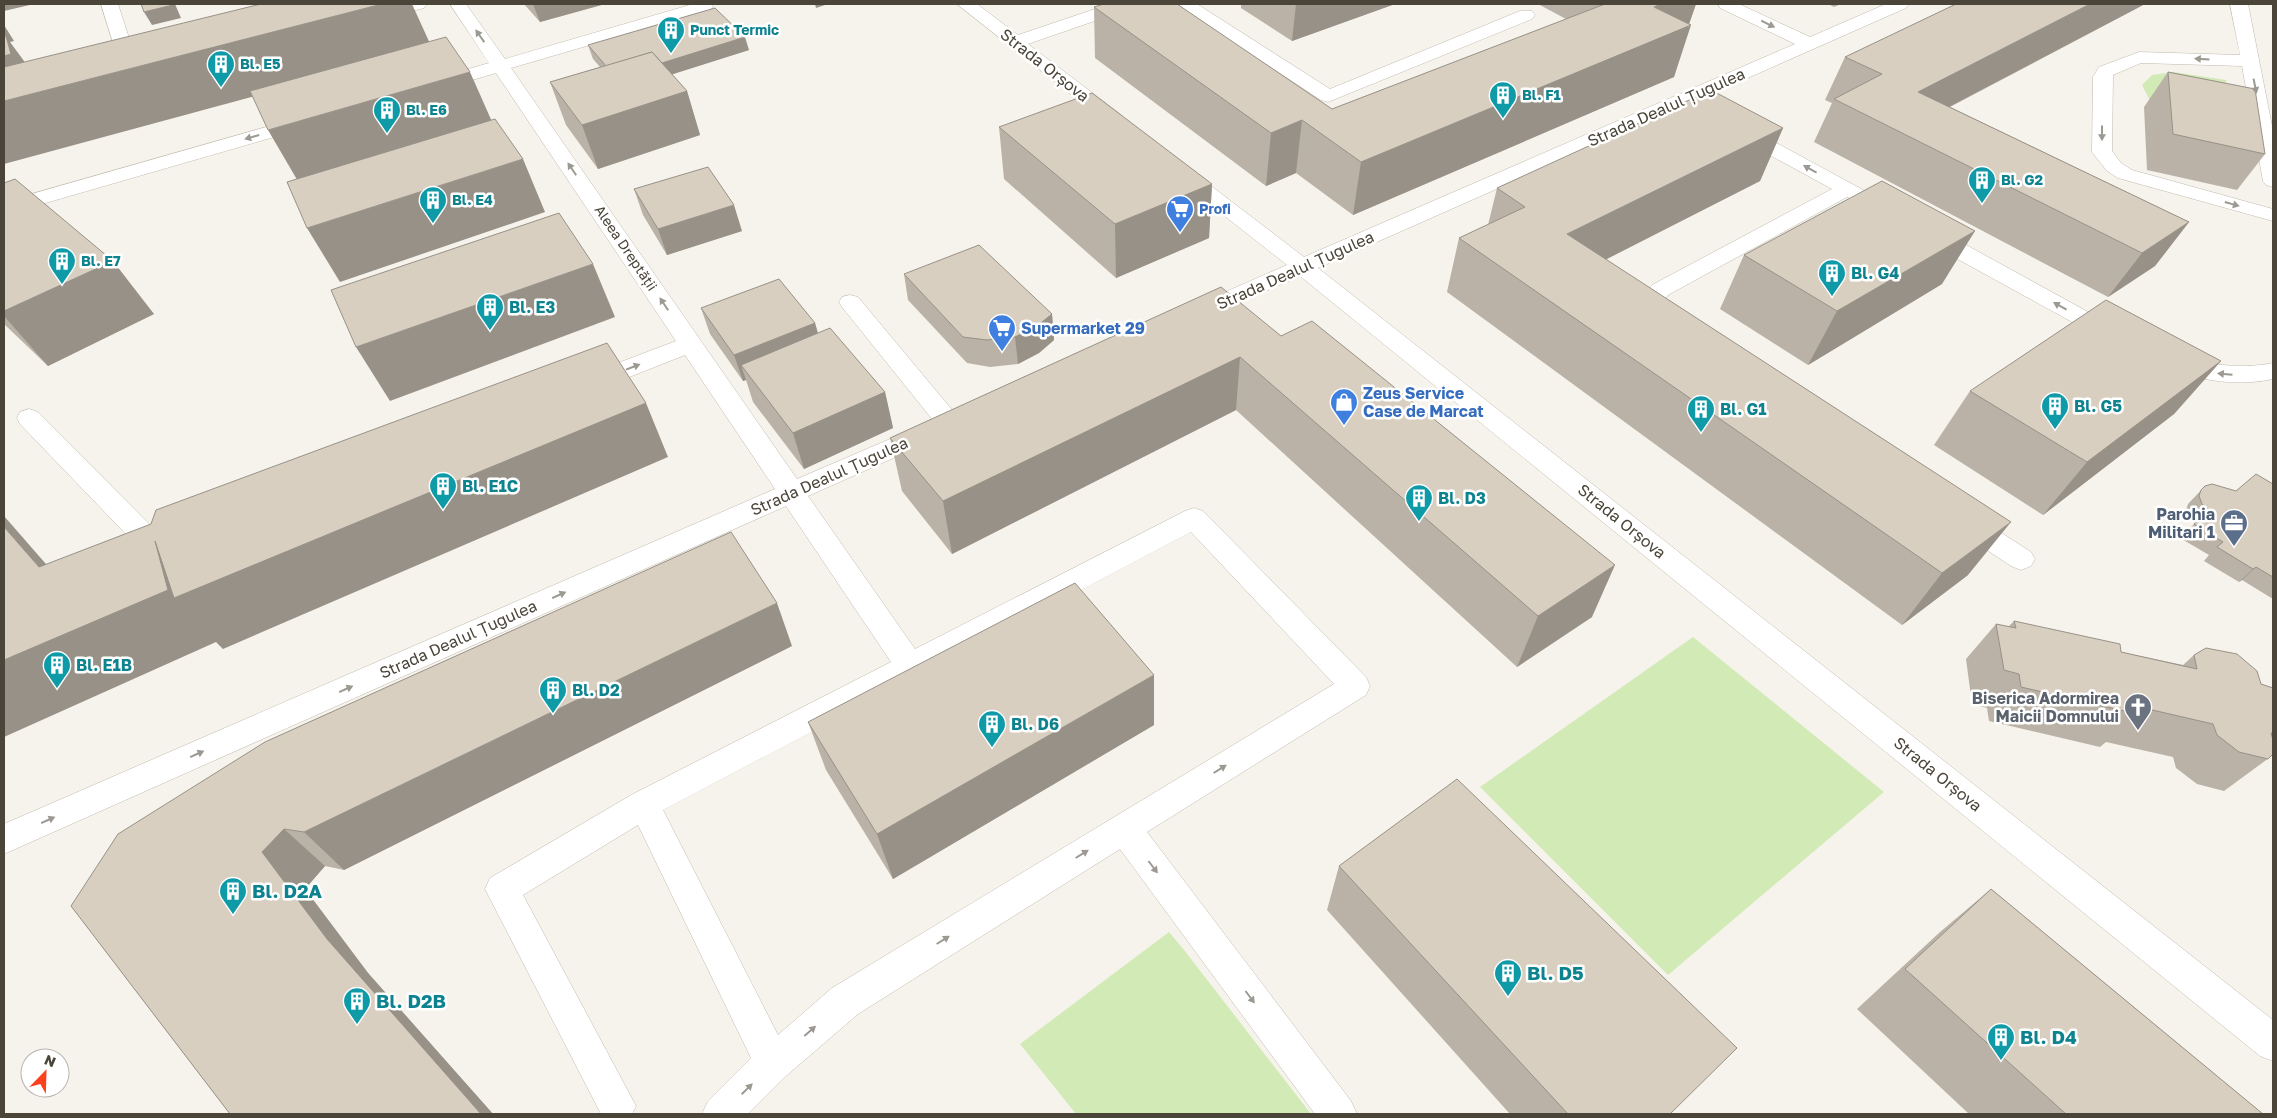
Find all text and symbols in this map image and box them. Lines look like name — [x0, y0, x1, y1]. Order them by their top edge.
building icon: Punct Termic — [656, 15, 686, 54]
one-way arrow — [1761, 20, 1775, 28]
place label: Punct Termic — [690, 21, 779, 38]
street label: Strada Orșova — [996, 24, 1094, 106]
one-way arrow — [475, 29, 485, 43]
building icon: Bl. E5 — [206, 49, 236, 88]
one-way arrow — [2194, 54, 2210, 62]
place label: Bl. E5 — [240, 55, 281, 72]
street label: Strada Dealul Țugulea — [1584, 63, 1748, 151]
one-way arrow — [2252, 78, 2260, 94]
building icon: Bl. F1 — [1488, 80, 1518, 119]
place label: Bl. F1 — [1522, 86, 1561, 103]
building icon: Bl. E6 — [372, 95, 402, 134]
place label: Bl. E6 — [406, 101, 447, 118]
one-way arrow — [2098, 125, 2106, 141]
one-way arrow — [245, 134, 260, 142]
one-way arrow — [567, 163, 577, 176]
one-way arrow — [1803, 165, 1818, 173]
building icon: Bl. G2 — [1967, 165, 1997, 204]
place label: Bl. G2 — [2001, 171, 2043, 188]
building icon: Bl. E4 — [418, 185, 448, 224]
place label: Bl. E4 — [452, 191, 493, 208]
supermarket icon: Profi — [1165, 194, 1195, 233]
place label: Profi — [1199, 200, 1231, 217]
one-way arrow — [2224, 200, 2239, 208]
street label: Aleea Dreptății — [592, 202, 661, 294]
street label: Strada Dealul Țugulea — [1213, 226, 1377, 314]
building icon: Bl. E7 — [47, 246, 77, 285]
place label: Bl. E7 — [81, 252, 121, 269]
building icon: Bl. G4 — [1817, 258, 1847, 297]
place label: Bl. G4 — [1851, 263, 1899, 283]
building icon: Bl. E3 — [475, 292, 505, 331]
place label: Bl. E3 — [509, 297, 555, 317]
one-way arrow — [659, 297, 669, 310]
one-way arrow — [2053, 302, 2068, 310]
supermarket icon: Supermarket 29 — [987, 313, 1017, 352]
place label: Supermarket 29 — [1021, 318, 1145, 338]
one-way arrow — [626, 362, 640, 370]
one-way arrow — [2217, 370, 2233, 378]
place label: Zeus Service Case de Marcat — [1363, 383, 1484, 421]
shop icon: Zeus Service Case de Marcat — [1329, 387, 1359, 426]
building icon: Bl. G5 — [2040, 391, 2070, 430]
building icon: Bl. G1 — [1686, 394, 1716, 433]
place label: Bl. G5 — [2074, 396, 2122, 416]
place label: Bl. G1 — [1720, 399, 1766, 419]
street label: Strada Dealul Țugulea — [747, 432, 911, 520]
building icon: Bl. E1C — [428, 471, 458, 510]
place label: Bl. E1C — [462, 476, 518, 496]
street label: Strada Orșova — [1574, 479, 1670, 563]
building icon: Bl. D3 — [1404, 483, 1434, 522]
place label: Bl. D3 — [1438, 488, 1486, 508]
place label: Parohia Militari 1 — [2148, 504, 2215, 542]
office icon: Parohia Militari 1 — [2219, 508, 2249, 547]
one-way arrow — [552, 591, 566, 599]
street label: Strada Dealul Țugulea — [376, 595, 540, 683]
building icon: Bl. E1B — [42, 650, 72, 689]
place label: Bl. E1B — [76, 655, 132, 675]
building icon: Bl. D2 — [538, 675, 568, 714]
place label: Bl. D2 — [572, 680, 620, 700]
one-way arrow — [339, 684, 353, 692]
place label: Biserica Adormirea Maicii Domnului — [1972, 688, 2119, 726]
church icon: Biserica Adormirea Maicii Domnului — [2123, 692, 2153, 731]
building icon: Bl. D6 — [977, 709, 1007, 748]
place label: Bl. D6 — [1011, 714, 1059, 734]
street label: Strada Orșova — [1890, 732, 1986, 816]
one-way arrow — [190, 750, 204, 758]
one-way arrow — [1213, 764, 1226, 774]
one-way arrow — [41, 815, 55, 823]
one-way arrow — [1075, 850, 1088, 859]
one-way arrow — [1148, 860, 1158, 874]
building icon: Bl. D2A — [218, 876, 248, 915]
place label: Bl. D2A — [252, 879, 323, 902]
one-way arrow — [937, 935, 950, 944]
building icon: Bl. D5 — [1493, 958, 1523, 997]
place label: Bl. D5 — [1527, 961, 1584, 984]
building icon: Bl. D2B — [342, 986, 372, 1025]
place label: Bl. D2B — [376, 989, 446, 1012]
one-way arrow — [1245, 990, 1256, 1003]
building icon: Bl. D4 — [1986, 1022, 2016, 1061]
place label: Bl. D4 — [2020, 1025, 2077, 1048]
one-way arrow — [803, 1026, 816, 1037]
north arrow — [20, 1048, 70, 1098]
text: N — [42, 1051, 58, 1070]
one-way arrow — [741, 1083, 753, 1095]

